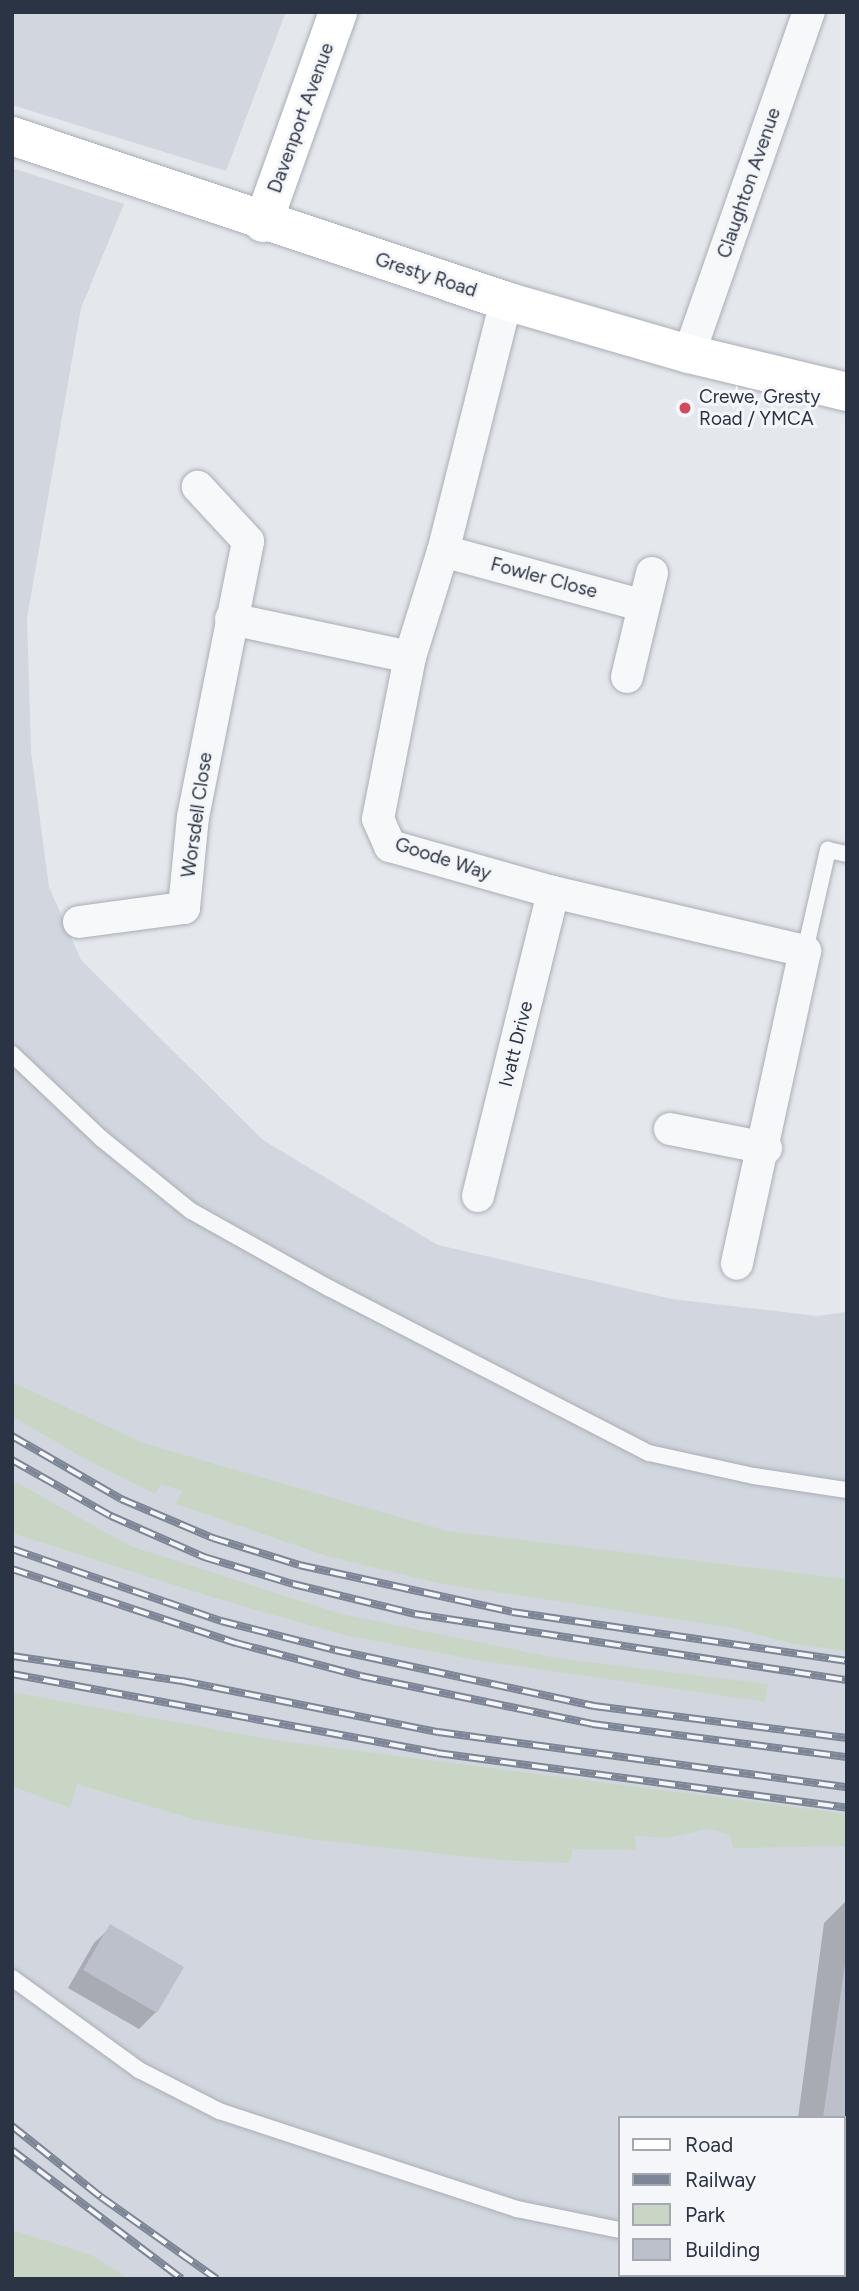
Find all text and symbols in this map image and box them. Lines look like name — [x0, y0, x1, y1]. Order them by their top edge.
street label: Davenport Avenue — [263, 40, 339, 196]
street label: Claughton Avenue — [713, 105, 785, 261]
street label: Gresty Road — [372, 248, 480, 302]
place label: Crewe, Gresty Road / YMCA — [699, 386, 821, 430]
marker: Crewe, Gresty Road / YMCA — [677, 400, 693, 416]
street label: Fowler Close — [488, 553, 600, 603]
street label: Worsdell Close — [177, 751, 217, 879]
street label: Goode Way — [392, 833, 494, 885]
street label: Ivatt Drive — [494, 999, 538, 1089]
legend — [618, 2116, 845, 2277]
text: Road — [685, 2132, 733, 2157]
text: Railway — [685, 2167, 756, 2192]
text: Park — [685, 2202, 725, 2227]
text: Building — [685, 2237, 760, 2262]

